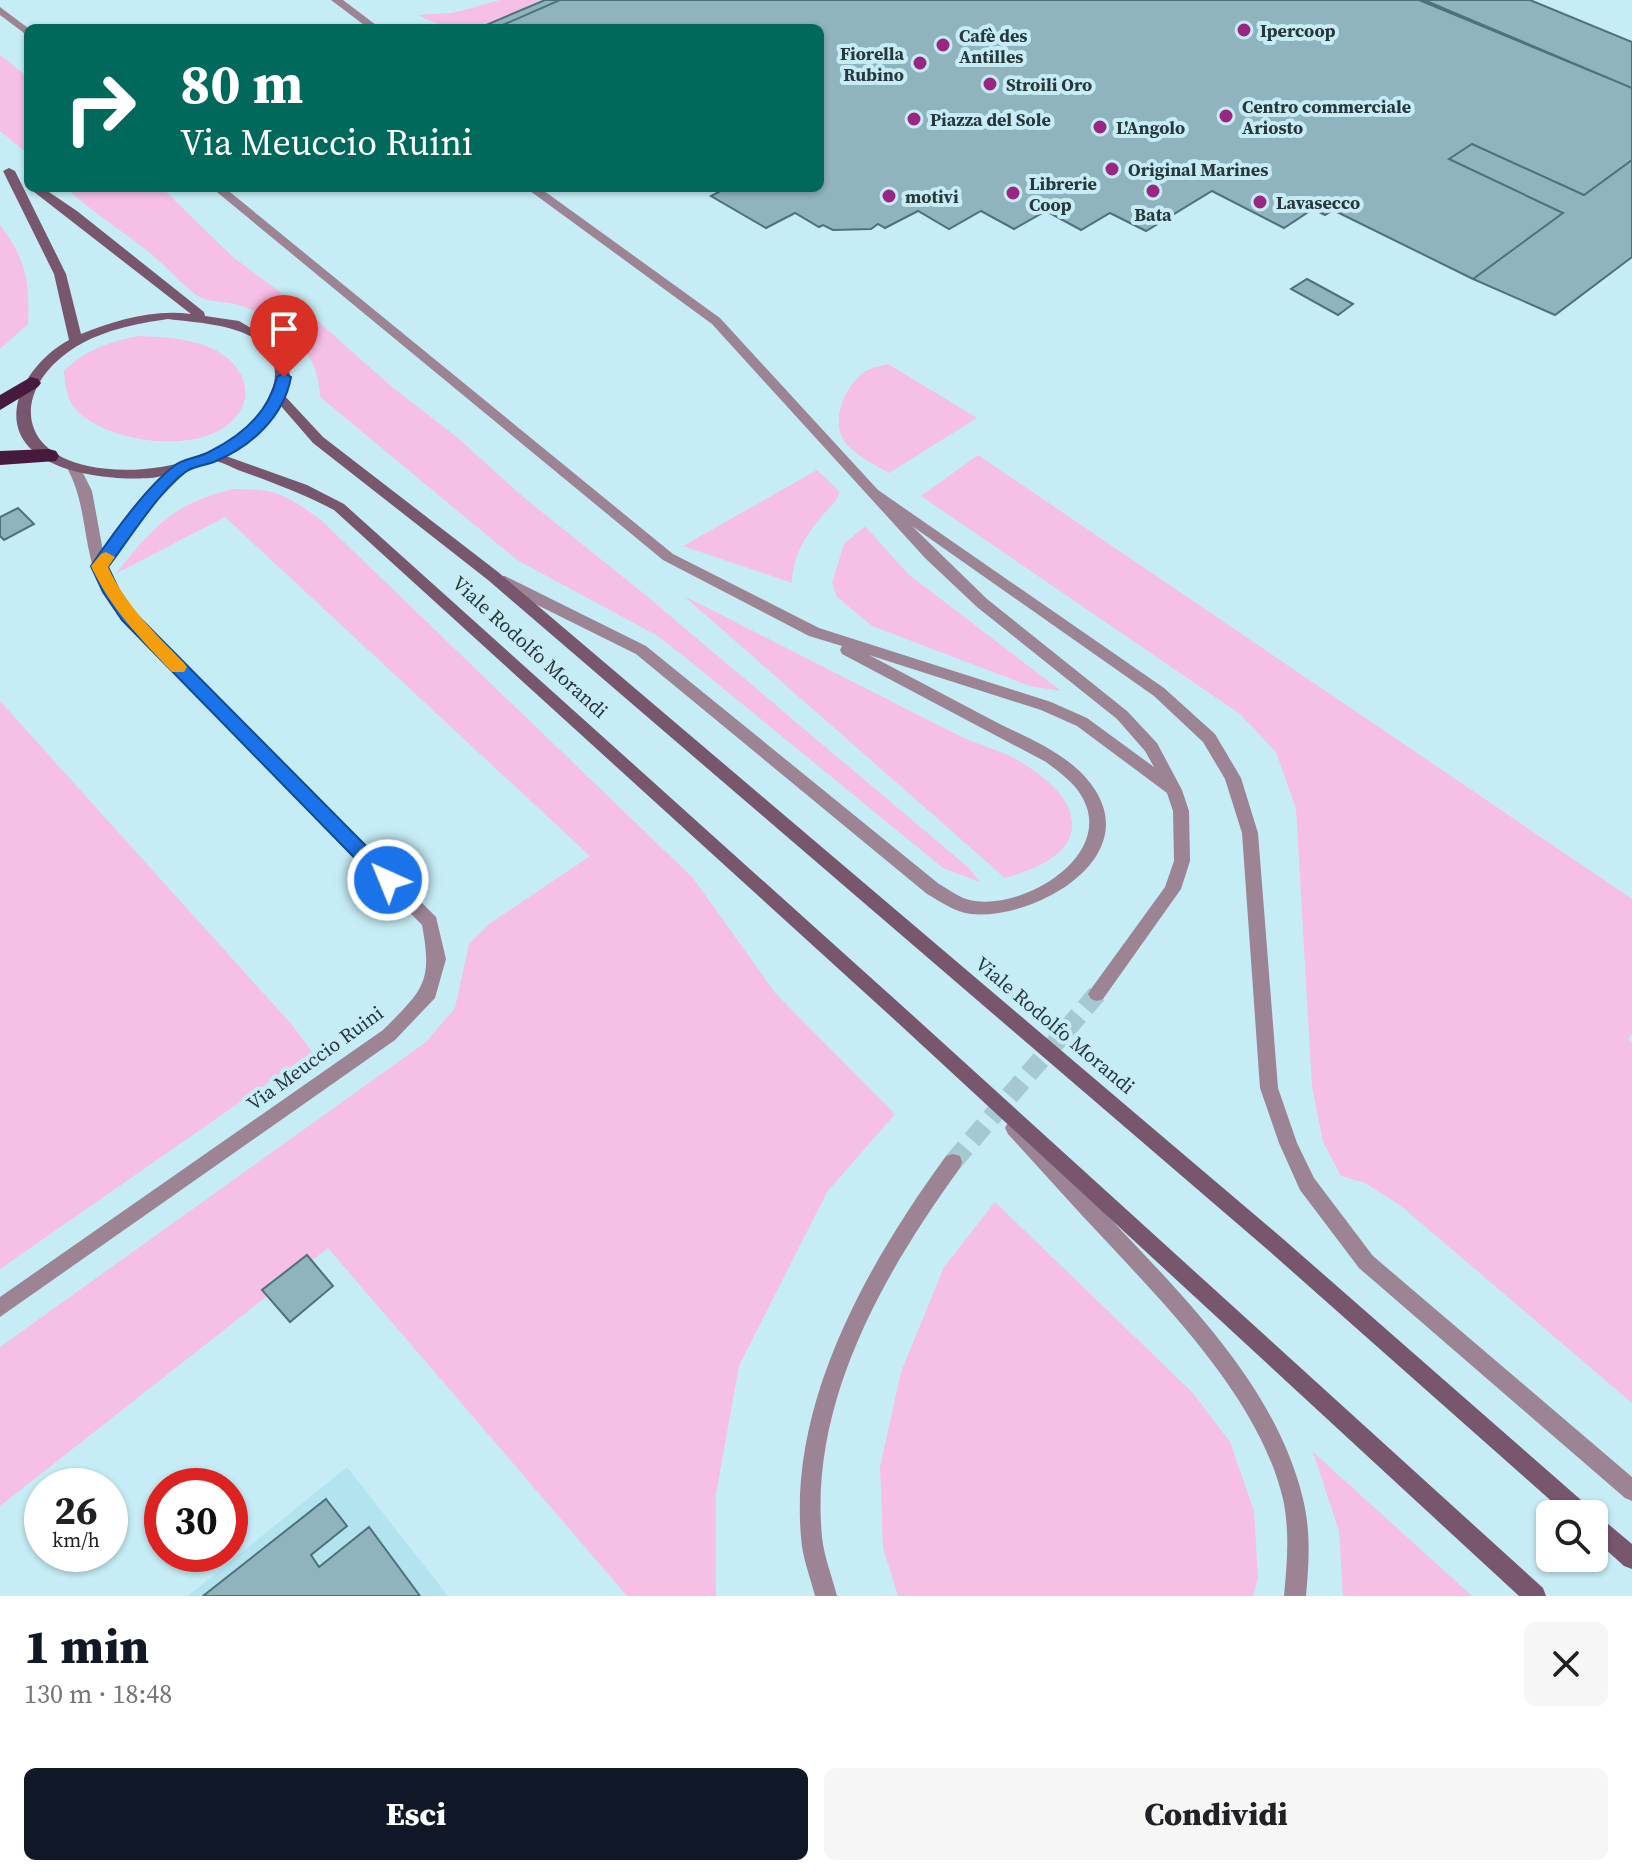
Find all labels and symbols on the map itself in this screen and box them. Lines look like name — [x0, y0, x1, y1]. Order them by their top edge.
place label: Ipercoop — [1260, 18, 1335, 43]
marker: Ipercoop — [1235, 21, 1253, 39]
place label: Cafè des Antilles — [959, 23, 1028, 69]
marker: Cafè des Antilles — [934, 36, 952, 54]
place label: Fiorella Rubino — [840, 41, 904, 87]
marker: Fiorella Rubino — [911, 54, 929, 72]
place label: Stroili Oro — [1006, 72, 1092, 97]
marker: Stroili Oro — [981, 75, 999, 93]
place label: Centro commerciale Ariosto — [1242, 94, 1411, 140]
place label: Piazza del Sole — [930, 107, 1051, 132]
marker: Centro commerciale Ariosto — [1217, 107, 1235, 125]
marker: Piazza del Sole — [905, 110, 923, 128]
place label: L'Angolo — [1116, 115, 1185, 140]
marker: L'Angolo — [1091, 118, 1109, 136]
place label: Original Marines — [1128, 157, 1268, 182]
marker: Original Marines — [1103, 160, 1121, 178]
place label: Librerie Coop — [1029, 171, 1097, 217]
marker: Bata — [1144, 182, 1162, 200]
place label: motivi — [905, 184, 959, 209]
marker: Librerie Coop — [1004, 184, 1022, 202]
marker: motivi — [880, 187, 898, 205]
place label: Lavasecco — [1276, 190, 1360, 215]
marker: Lavasecco — [1251, 193, 1269, 211]
place label: Bata — [1134, 202, 1172, 227]
pin — [250, 295, 318, 377]
street label: Viale Rodolfo Morandi — [446, 570, 614, 725]
position arrow — [346, 838, 430, 922]
street label: Viale Rodolfo Morandi — [969, 950, 1141, 1100]
street label: Via Meuccio Ruini — [241, 999, 389, 1117]
speed limit sign: 30 — [144, 1468, 248, 1572]

